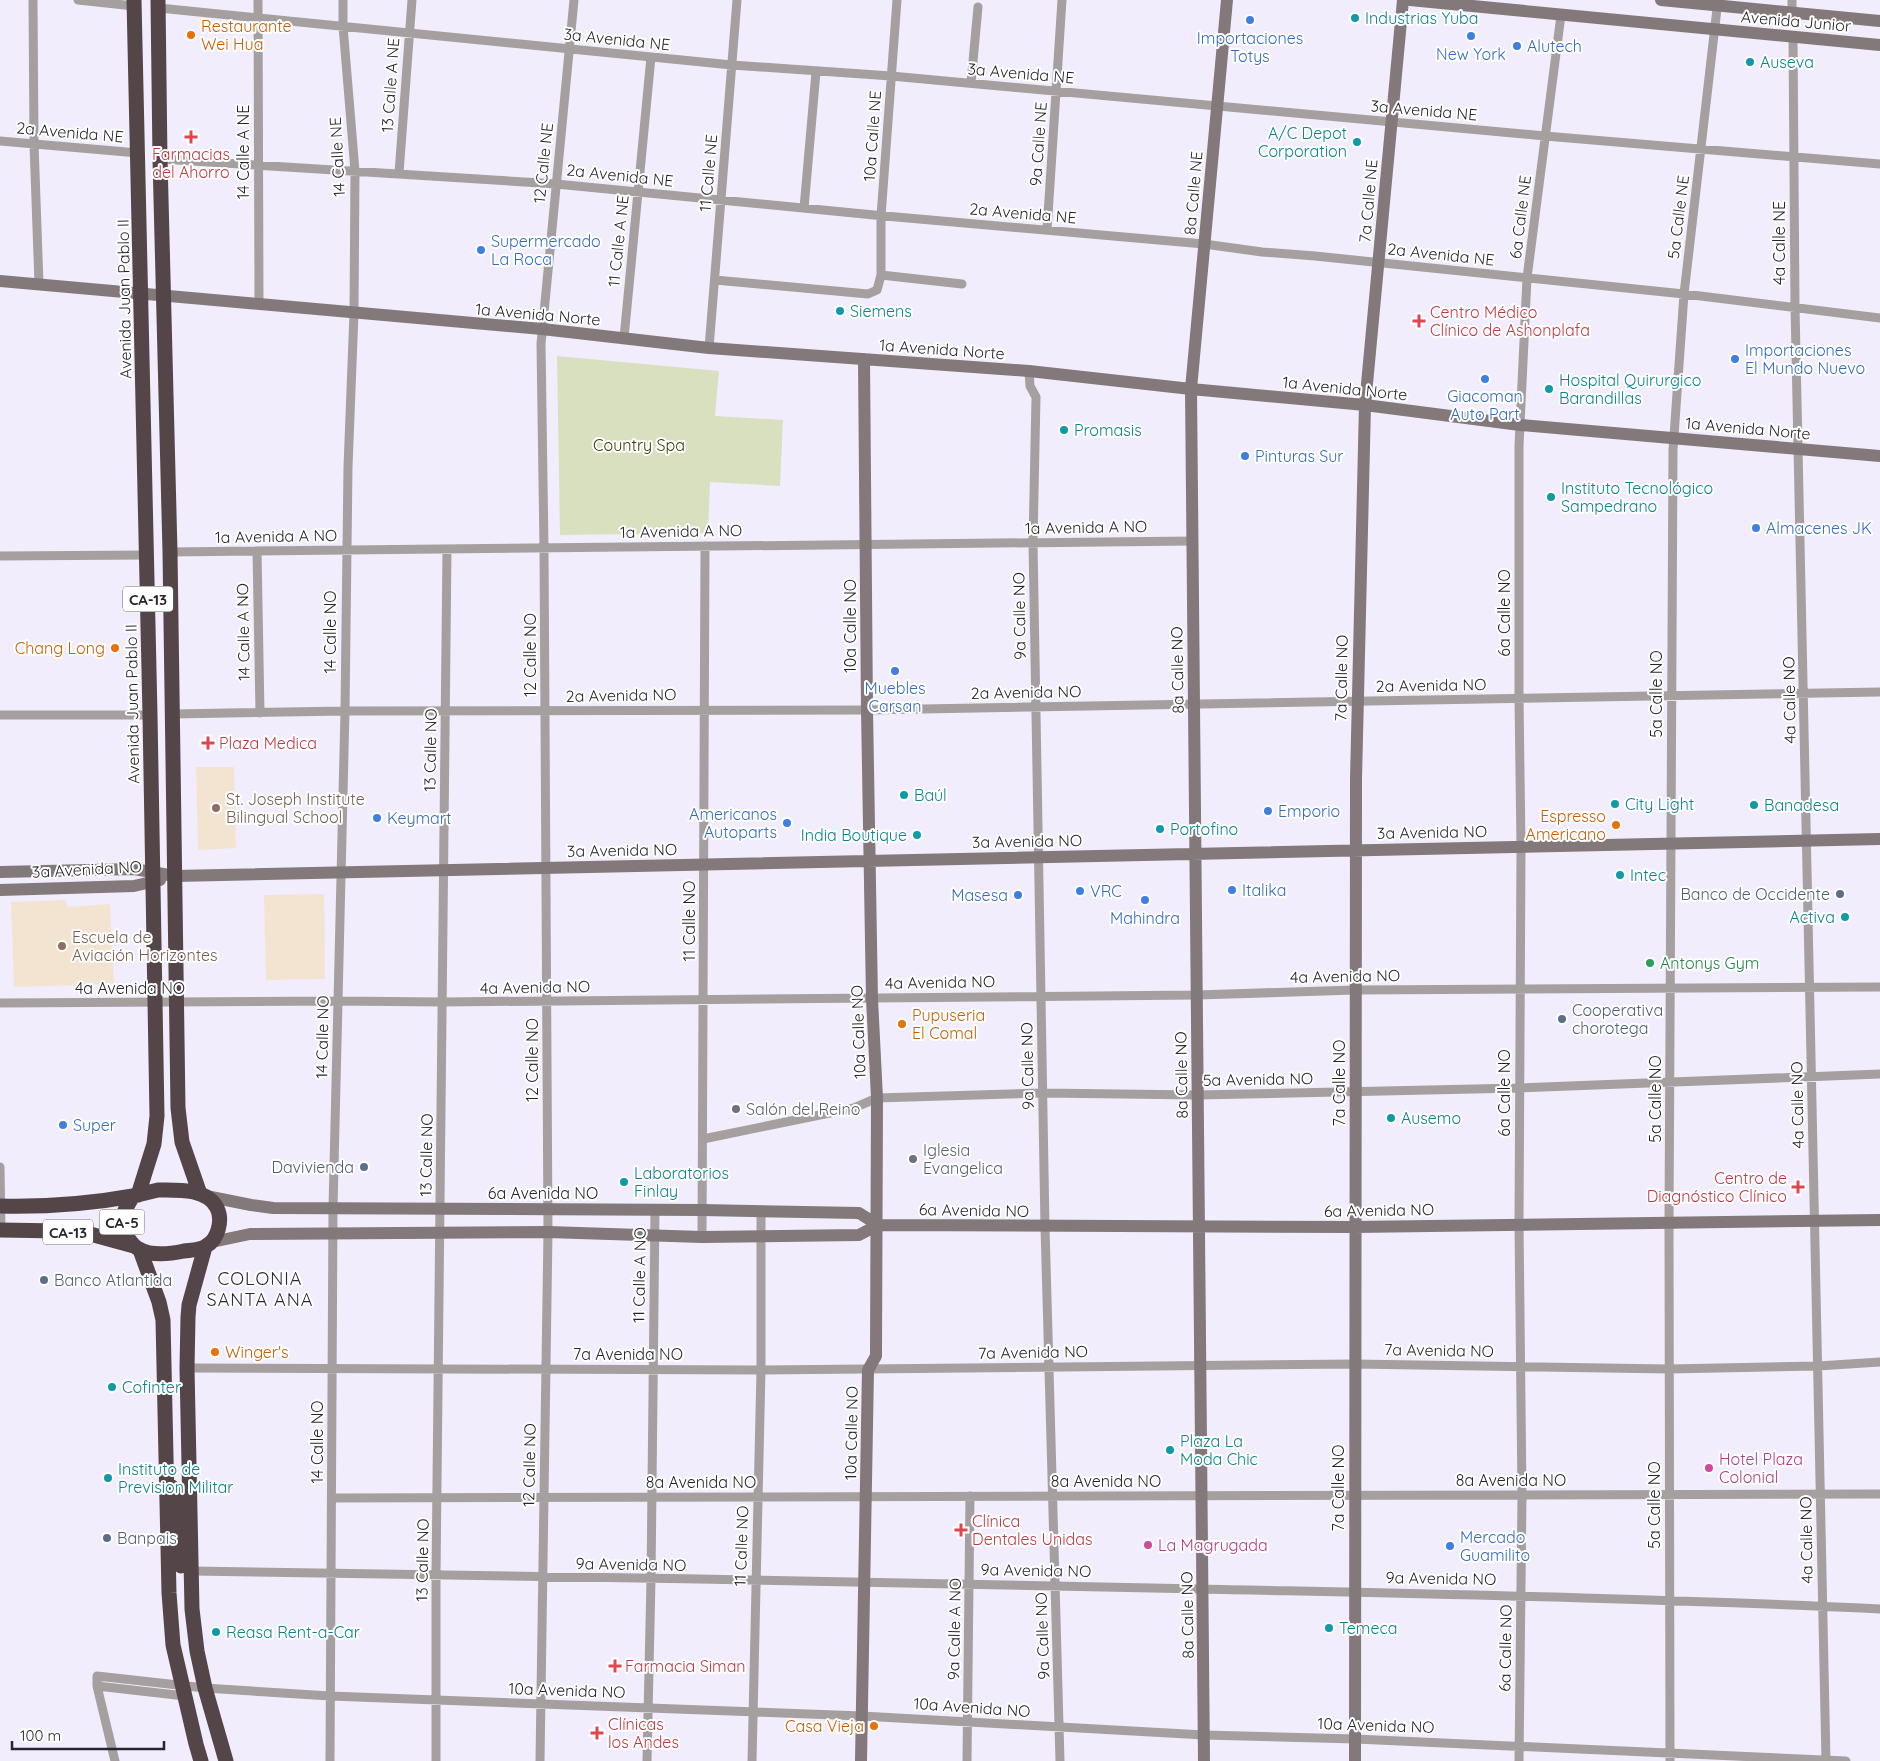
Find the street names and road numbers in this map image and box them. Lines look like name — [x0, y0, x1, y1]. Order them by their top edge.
street label: Avenida Junior — [1740, 6, 1852, 36]
street label: 3a Avenida NE — [563, 23, 671, 55]
street label: 13 Calle A NE — [377, 37, 403, 133]
street label: 3a Avenida NE — [967, 58, 1075, 88]
street label: 10a Calle NE — [859, 90, 885, 182]
street label: 3a Avenida NE — [1370, 95, 1478, 125]
street label: 9a Calle NE — [1025, 101, 1051, 187]
street label: 14 Calle A NE — [233, 105, 253, 199]
street label: 2a Avenida NE — [16, 117, 124, 147]
street label: 14 Calle NE — [325, 117, 349, 197]
street label: 12 Calle NE — [529, 122, 557, 204]
street label: 11 Calle NE — [695, 133, 721, 213]
street label: 8a Calle NE — [1179, 150, 1207, 236]
street label: 7a Calle NE — [1354, 158, 1382, 244]
street label: 2a Avenida NE — [566, 159, 674, 191]
street label: 6a Calle NE — [1505, 174, 1535, 260]
street label: 5a Calle NE — [1663, 174, 1693, 260]
street label: 11 Calle A NE — [603, 194, 633, 288]
street label: 2a Avenida NE — [969, 198, 1077, 228]
street label: 4a Calle NE — [1769, 201, 1789, 285]
street label: Avenida Juan Pablo II — [113, 219, 135, 379]
street label: 2a Avenida NE — [1387, 238, 1495, 270]
street label: 1a Avenida Norte — [475, 299, 601, 329]
street label: 1a Avenida Norte — [879, 335, 1005, 363]
street label: 1a Avenida Norte — [1281, 371, 1409, 405]
street label: 1a Avenida Norte — [1685, 413, 1811, 443]
street label: 1a Avenida A NO — [1025, 516, 1147, 538]
street label: 1a Avenida A NO — [620, 520, 742, 542]
street label: 1a Avenida A NO — [215, 525, 337, 547]
street label: 6a Calle NO — [1494, 569, 1514, 657]
street label: 9a Calle NO — [1008, 572, 1030, 660]
street label: 10a Calle NO — [840, 579, 860, 673]
street label: 14 Calle A NO — [232, 583, 254, 681]
road number: CA-13 — [123, 586, 173, 612]
street label: 14 Calle NO — [320, 590, 340, 674]
street label: 12 Calle NO — [520, 613, 540, 697]
street label: Avenida Juan Pablo II — [121, 624, 143, 784]
street label: 8a Calle NO — [1166, 626, 1188, 714]
street label: 7a Calle NO — [1330, 634, 1352, 722]
street label: 5a Calle NO — [1646, 650, 1666, 738]
street label: 4a Calle NO — [1778, 656, 1800, 744]
street label: 2a Avenida NO — [1376, 674, 1486, 696]
street label: 2a Avenida NO — [971, 681, 1081, 703]
street label: 2a Avenida NO — [566, 684, 676, 706]
street label: 13 Calle NO — [419, 708, 441, 792]
street label: 3a Avenida NO — [1377, 821, 1487, 843]
street label: 3a Avenida NO — [972, 830, 1082, 852]
street label: 3a Avenida NO — [567, 839, 677, 861]
street label: 3a Avenida NO — [31, 856, 143, 882]
street label: 11 Calle NO — [679, 881, 699, 961]
street label: 4a Avenida NO — [1290, 965, 1400, 987]
street label: 4a Avenida NO — [885, 971, 995, 993]
street label: 4a Avenida NO — [480, 976, 590, 998]
street label: 4a Avenida NO — [75, 978, 185, 998]
street label: 10a Calle NO — [846, 985, 870, 1079]
street label: 14 Calle NO — [311, 995, 333, 1079]
street label: 12 Calle NO — [522, 1018, 542, 1102]
street label: 9a Calle NO — [1016, 1022, 1038, 1110]
street label: 8a Calle NO — [1170, 1031, 1192, 1119]
street label: 7a Calle NO — [1329, 1040, 1349, 1126]
street label: 6a Calle NO — [1494, 1049, 1514, 1137]
street label: 5a Calle NO — [1645, 1055, 1665, 1143]
street label: 4a Calle NO — [1786, 1061, 1808, 1149]
street label: 5a Avenida NO — [1203, 1068, 1313, 1090]
street label: 13 Calle NO — [415, 1113, 437, 1197]
street label: 6a Avenida NO — [488, 1183, 598, 1203]
street label: 6a Avenida NO — [919, 1199, 1029, 1221]
street label: 6a Avenida NO — [1324, 1199, 1434, 1221]
road number: CA-5 — [100, 1210, 144, 1234]
road number: CA-13 — [43, 1220, 93, 1244]
street label: 11 Calle A NO — [628, 1227, 650, 1323]
street label: 7a Avenida NO — [1384, 1339, 1494, 1361]
street label: 7a Avenida NO — [978, 1341, 1088, 1363]
street label: 7a Avenida NO — [573, 1344, 683, 1364]
street label: 10a Calle NO — [840, 1386, 862, 1480]
street label: 14 Calle NO — [307, 1400, 327, 1484]
street label: 12 Calle NO — [518, 1423, 540, 1507]
street label: 7a Calle NO — [1328, 1445, 1348, 1531]
street label: 5a Calle NO — [1644, 1461, 1664, 1549]
street label: 8a Avenida NO — [1456, 1470, 1566, 1490]
street label: 8a Avenida NO — [1051, 1471, 1161, 1491]
street label: 8a Avenida NO — [646, 1472, 756, 1492]
street label: 4a Calle NO — [1795, 1496, 1817, 1584]
street label: 11 Calle NO — [730, 1505, 752, 1587]
street label: 13 Calle NO — [411, 1518, 433, 1602]
street label: 9a Avenida NO — [576, 1553, 686, 1575]
street label: 9a Avenida NO — [981, 1559, 1091, 1581]
street label: 9a Avenida NO — [1386, 1567, 1496, 1589]
street label: 8a Calle NO — [1176, 1571, 1198, 1659]
street label: 9a Calle A NO — [943, 1578, 965, 1680]
street label: 9a Calle NO — [1030, 1592, 1054, 1680]
street label: 6a Calle NO — [1494, 1604, 1516, 1692]
street label: 10a Avenida NO — [508, 1678, 626, 1702]
street label: 10a Avenida NO — [913, 1693, 1031, 1721]
street label: 10a Avenida NO — [1317, 1713, 1435, 1737]

